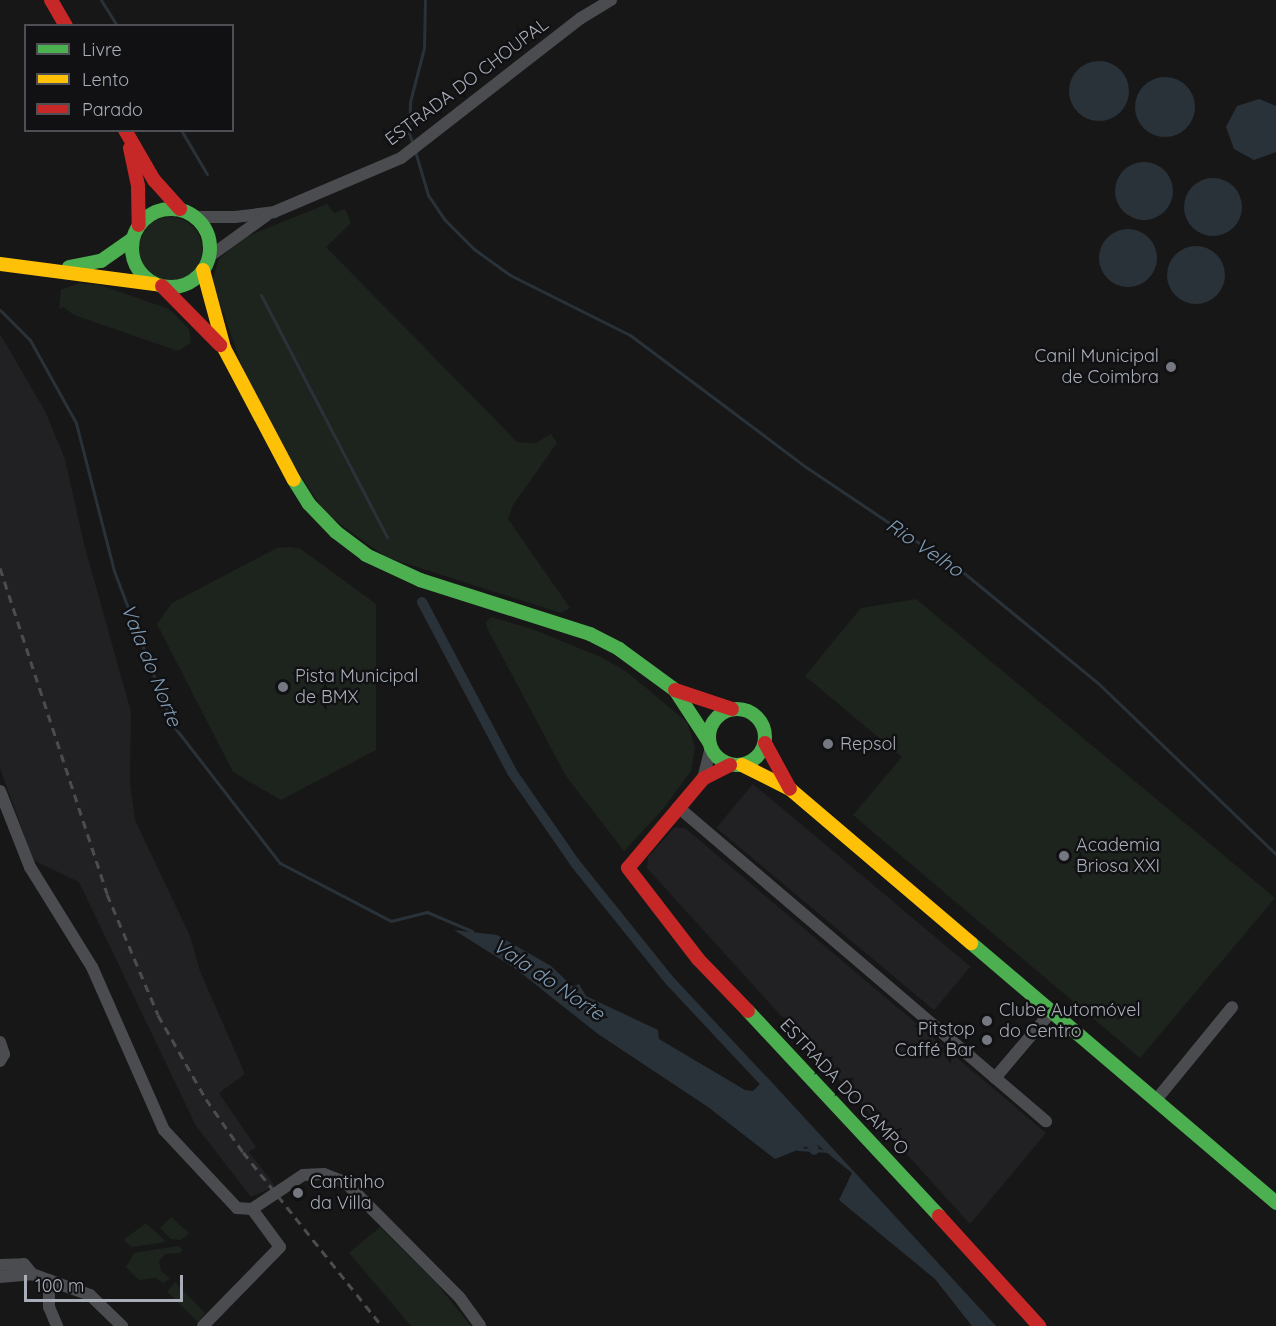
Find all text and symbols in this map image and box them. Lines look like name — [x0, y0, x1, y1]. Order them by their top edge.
street label: ESTRADA DO CHOUPAL — [381, 14, 553, 150]
legend — [24, 24, 234, 132]
text: Livre — [82, 38, 122, 61]
text: Lento — [82, 68, 129, 91]
text: Parado — [82, 98, 143, 121]
place label: Canil Municipal de Coimbra — [1035, 346, 1159, 388]
marker: Canil Municipal de Coimbra — [1164, 360, 1178, 374]
water label: Rio Velho — [882, 513, 968, 581]
water label: Vala do Norte — [117, 601, 187, 729]
place label: Pista Municipal de BMX — [295, 666, 418, 708]
marker: Pista Municipal de BMX — [276, 680, 290, 694]
place label: Repsol — [840, 733, 897, 755]
marker: Repsol — [821, 737, 835, 751]
place label: Academia Briosa XXI — [1076, 835, 1160, 878]
marker: Academia Briosa XXI — [1057, 849, 1071, 863]
water label: Vala do Norte — [489, 933, 609, 1025]
place label: Clube Automóvel do Centro — [999, 1000, 1141, 1042]
street label: ESTRADA DO CAMPO — [775, 1014, 913, 1160]
marker: Clube Automóvel do Centro — [980, 1014, 994, 1028]
place label: Pitstop Caffé Bar — [895, 1019, 975, 1062]
marker: Pitstop Caffé Bar — [980, 1033, 994, 1047]
place label: Cantinho da Villa — [310, 1172, 385, 1214]
marker: Cantinho da Villa — [291, 1186, 305, 1200]
scale bar — [27, 1263, 186, 1301]
text: 100 m — [35, 1274, 84, 1297]

